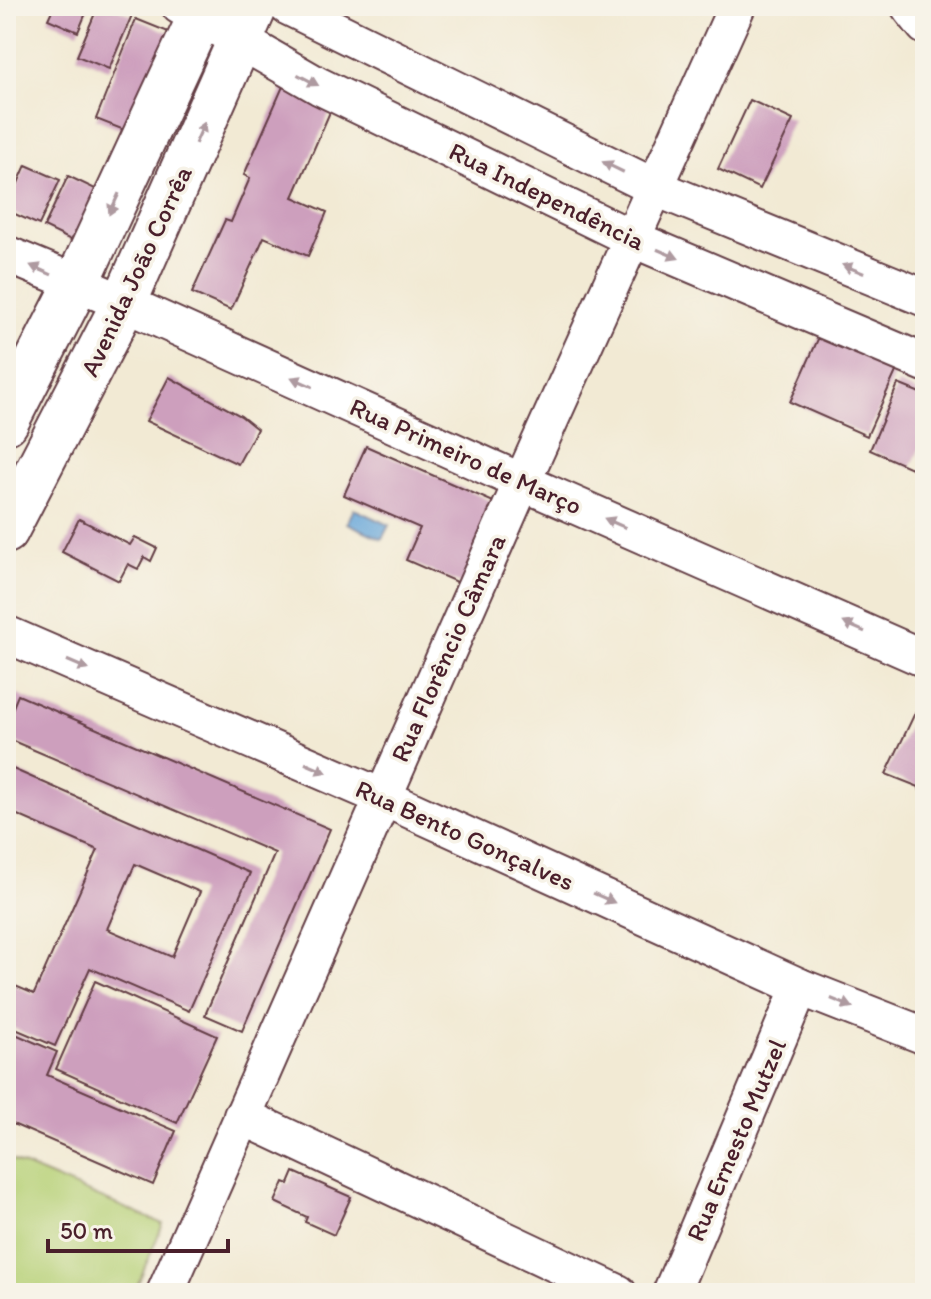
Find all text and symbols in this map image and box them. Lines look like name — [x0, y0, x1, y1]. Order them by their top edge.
one-way arrow — [297, 73, 320, 87]
one-way arrow — [193, 122, 206, 145]
street label: Rua Independência — [444, 135, 651, 257]
street label: Avenida João Corrêa — [73, 160, 199, 381]
one-way arrow — [602, 161, 625, 174]
one-way arrow — [107, 192, 121, 216]
one-way arrow — [656, 248, 680, 261]
one-way arrow — [841, 262, 865, 275]
one-way arrow — [29, 263, 53, 276]
one-way arrow — [290, 375, 313, 389]
street label: Rua Primeiro de Março — [345, 390, 587, 522]
one-way arrow — [604, 516, 627, 530]
street label: Rua Florêncio Câmara — [383, 529, 513, 767]
one-way arrow — [842, 621, 865, 634]
one-way arrow — [66, 658, 89, 671]
one-way arrow — [304, 762, 328, 775]
street label: Rua Bento Gonçalves — [351, 772, 579, 898]
one-way arrow — [592, 891, 616, 905]
one-way arrow — [830, 997, 854, 1010]
street label: Rua Ernesto Mutzel — [679, 1034, 793, 1246]
scale bar — [48, 1203, 228, 1253]
text: 50 m — [60, 1216, 113, 1245]

